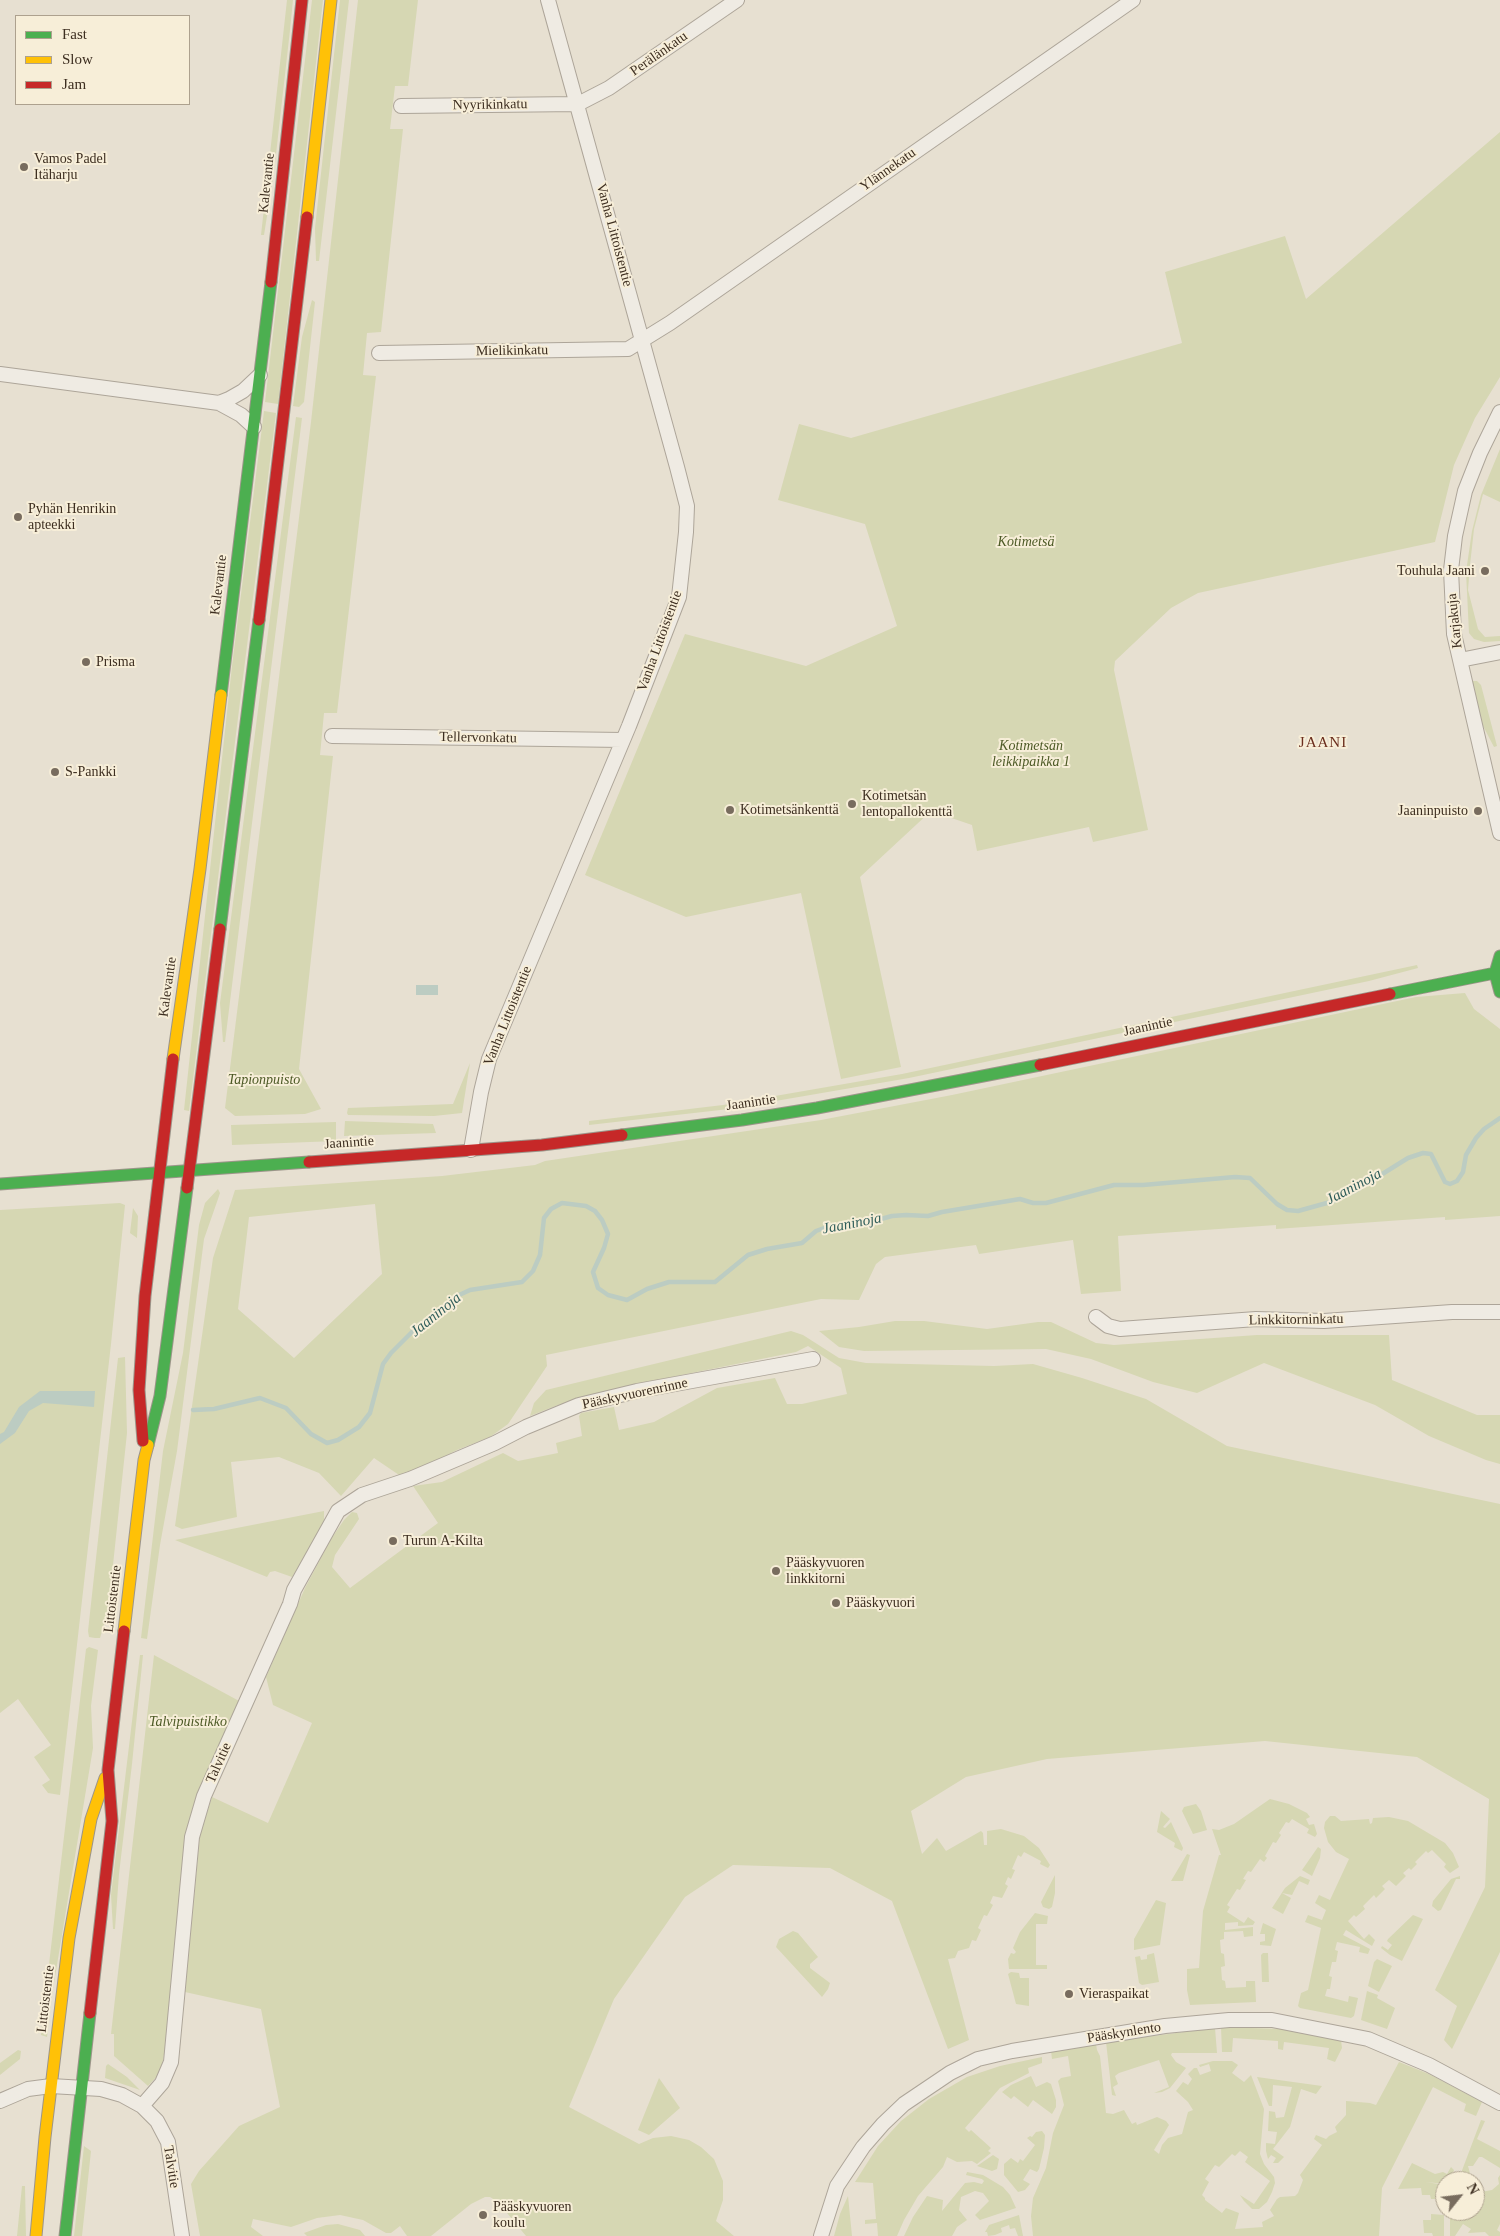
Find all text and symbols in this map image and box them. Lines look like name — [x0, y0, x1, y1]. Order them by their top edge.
legend — [15, 15, 190, 105]
text: Fast — [62, 26, 87, 42]
street label: Perälänkatu — [627, 28, 691, 80]
text: Slow — [62, 51, 93, 67]
text: Jam — [62, 76, 86, 92]
street label: Nyyrikinkatu — [453, 96, 527, 114]
street label: Ylännekatu — [857, 145, 919, 195]
place label: Vamos Padel Itäharju — [34, 151, 107, 184]
street label: Kalevantie — [255, 152, 279, 214]
marker: Vamos Padel Itäharju — [18, 161, 30, 173]
street label: Vanha Littoistentie — [592, 182, 636, 288]
street label: Mielikinkatu — [476, 342, 548, 360]
place label: Pyhän Henrikin apteekki — [28, 501, 116, 534]
marker: Pyhän Henrikin apteekki — [12, 511, 24, 523]
park label: Kotimetsä — [998, 534, 1054, 550]
street label: Kalevantie — [207, 554, 231, 616]
place label: Touhula Jaani — [1397, 563, 1475, 579]
marker: Touhula Jaani — [1479, 565, 1491, 577]
street label: Vanha Littoistentie — [634, 588, 686, 694]
street label: Karjakuja — [1444, 593, 1466, 649]
place label: Prisma — [96, 654, 135, 670]
marker: Prisma — [80, 656, 92, 668]
street label: Tellervonkatu — [439, 729, 517, 747]
district label: JAANI — [1298, 734, 1348, 752]
park label: Kotimetsän leikkipaikka 1 — [992, 738, 1070, 770]
place label: S-Pankki — [65, 764, 116, 780]
marker: S-Pankki — [49, 766, 61, 778]
place label: Kotimetsän lentopallokenttä — [862, 788, 952, 820]
marker: Kotimetsän lentopallokenttä — [846, 798, 858, 810]
place label: Kotimetsänkenttä — [740, 802, 839, 818]
place label: Jaaninpuisto — [1398, 803, 1468, 819]
marker: Kotimetsänkenttä — [724, 804, 736, 816]
marker: Jaaninpuisto — [1472, 805, 1484, 817]
street label: Kalevantie — [155, 956, 181, 1018]
street label: Vanha Littoistentie — [480, 964, 536, 1068]
street label: Jaanintie — [1122, 1014, 1174, 1040]
park label: Tapionpuisto — [228, 1072, 300, 1088]
street label: Jaanintie — [725, 1091, 777, 1115]
street label: Jaanintie — [324, 1133, 374, 1153]
water label: Jaaninoja — [1323, 1165, 1385, 1209]
water label: Jaaninoja — [821, 1209, 883, 1239]
water label: Jaaninoja — [407, 1289, 465, 1341]
street label: Linkkitorninkatu — [1248, 1311, 1344, 1329]
street label: Pääskyvuorenrinne — [581, 1375, 689, 1413]
place label: Turun A-Kilta — [403, 1533, 483, 1549]
marker: Turun A-Kilta — [387, 1535, 399, 1547]
place label: Pääskyvuoren linkkitorni — [786, 1555, 865, 1588]
street label: Littoistentie — [101, 1564, 125, 1634]
marker: Pääskyvuoren linkkitorni — [770, 1565, 782, 1577]
place label: Pääskyvuori — [846, 1595, 915, 1611]
marker: Pääskyvuori — [830, 1597, 842, 1609]
park label: Talvipuistikko — [149, 1714, 227, 1730]
street label: Talvitie — [203, 1740, 235, 1786]
street label: Littoistentie — [34, 1964, 58, 2034]
place label: Vieraspaikat — [1079, 1986, 1149, 2002]
marker: Vieraspaikat — [1063, 1988, 1075, 2000]
street label: Pääskynlento — [1086, 2019, 1162, 2047]
street label: Talvitie — [159, 2145, 183, 2189]
north arrow — [1435, 2171, 1485, 2221]
text: N — [1464, 2181, 1482, 2197]
place label: Pääskyvuoren koulu — [493, 2199, 572, 2232]
marker: Pääskyvuoren koulu — [477, 2209, 489, 2221]

